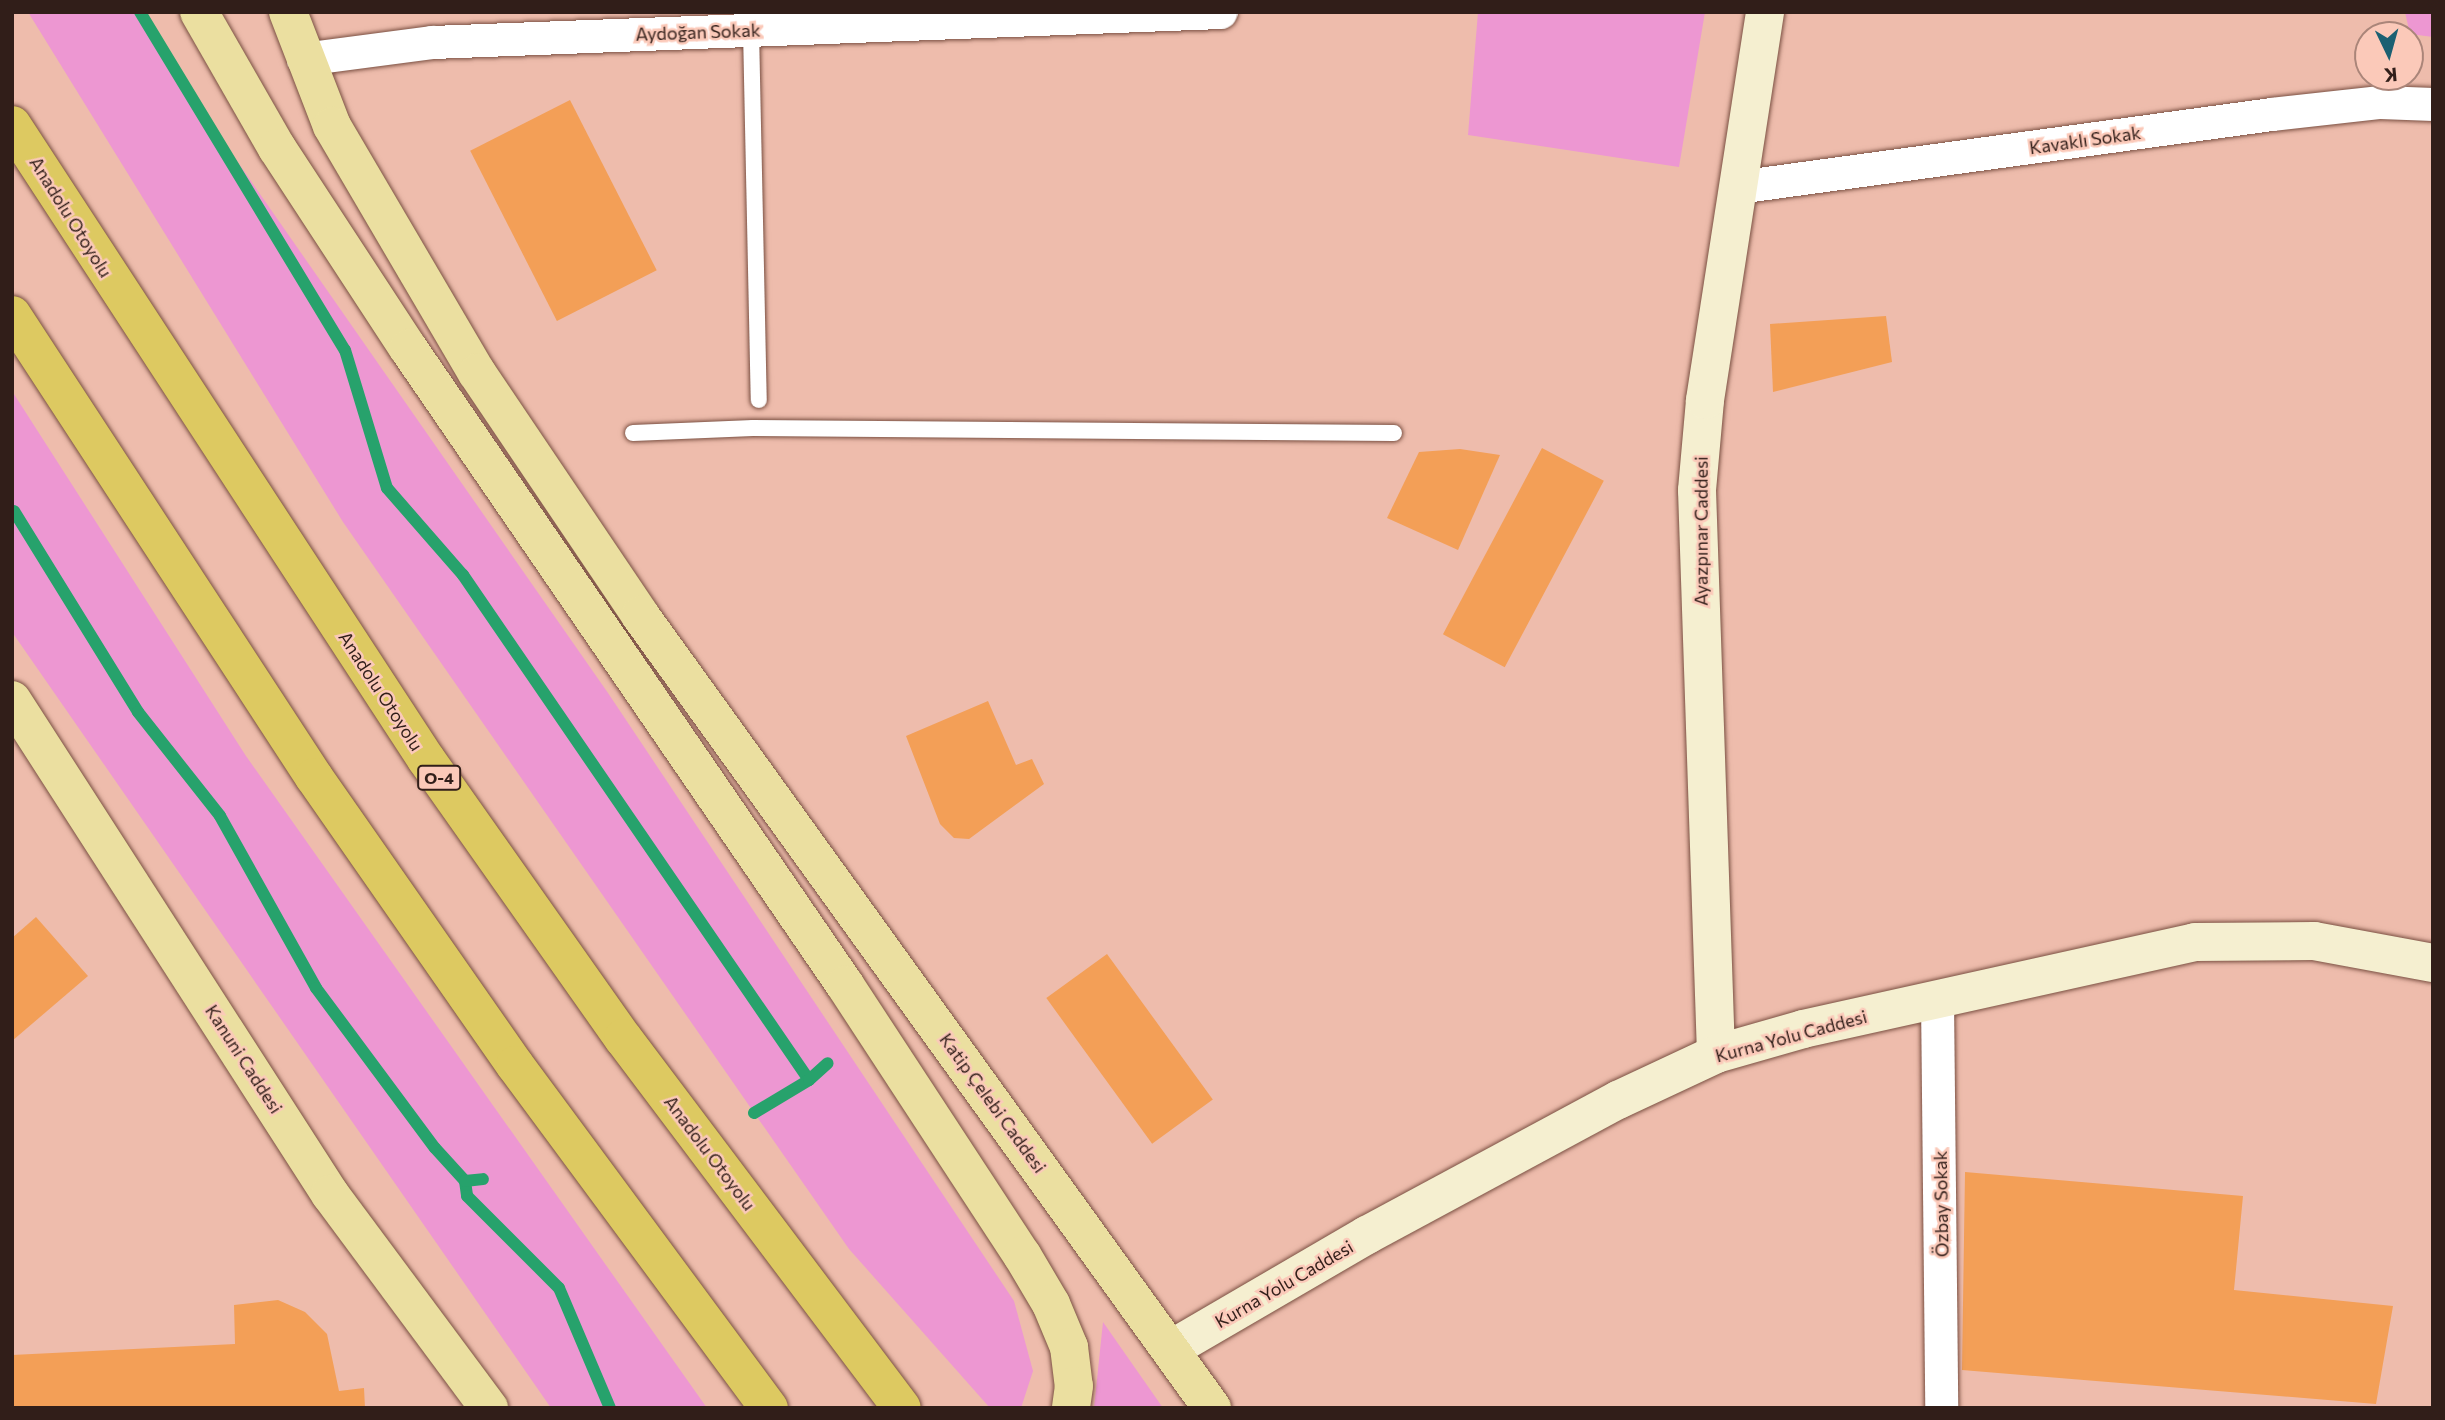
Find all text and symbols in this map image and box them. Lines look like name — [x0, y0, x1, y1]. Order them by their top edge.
street label: Aydoğan Sokak — [635, 19, 761, 45]
north arrow — [2354, 21, 2424, 91]
text: K — [2383, 63, 2398, 87]
street label: Kavaklı Sokak — [2028, 121, 2142, 159]
street label: Anadolu Otoyolu — [25, 153, 117, 281]
street label: Ayazpınar Caddesi — [1690, 456, 1712, 606]
street label: Anadolu Otoyolu — [334, 627, 428, 755]
road number: O-4 — [416, 765, 462, 790]
street label: Kanuni Caddesi — [201, 1001, 287, 1117]
street label: Kurna Yolu Caddesi — [1713, 1005, 1869, 1067]
street label: Katip Çelebi Caddesi — [935, 1029, 1051, 1177]
street label: Anadolu Otoyolu — [660, 1091, 760, 1215]
street label: Özbay Sokak — [1929, 1151, 1953, 1257]
street label: Kurna Yolu Caddesi — [1211, 1236, 1357, 1332]

